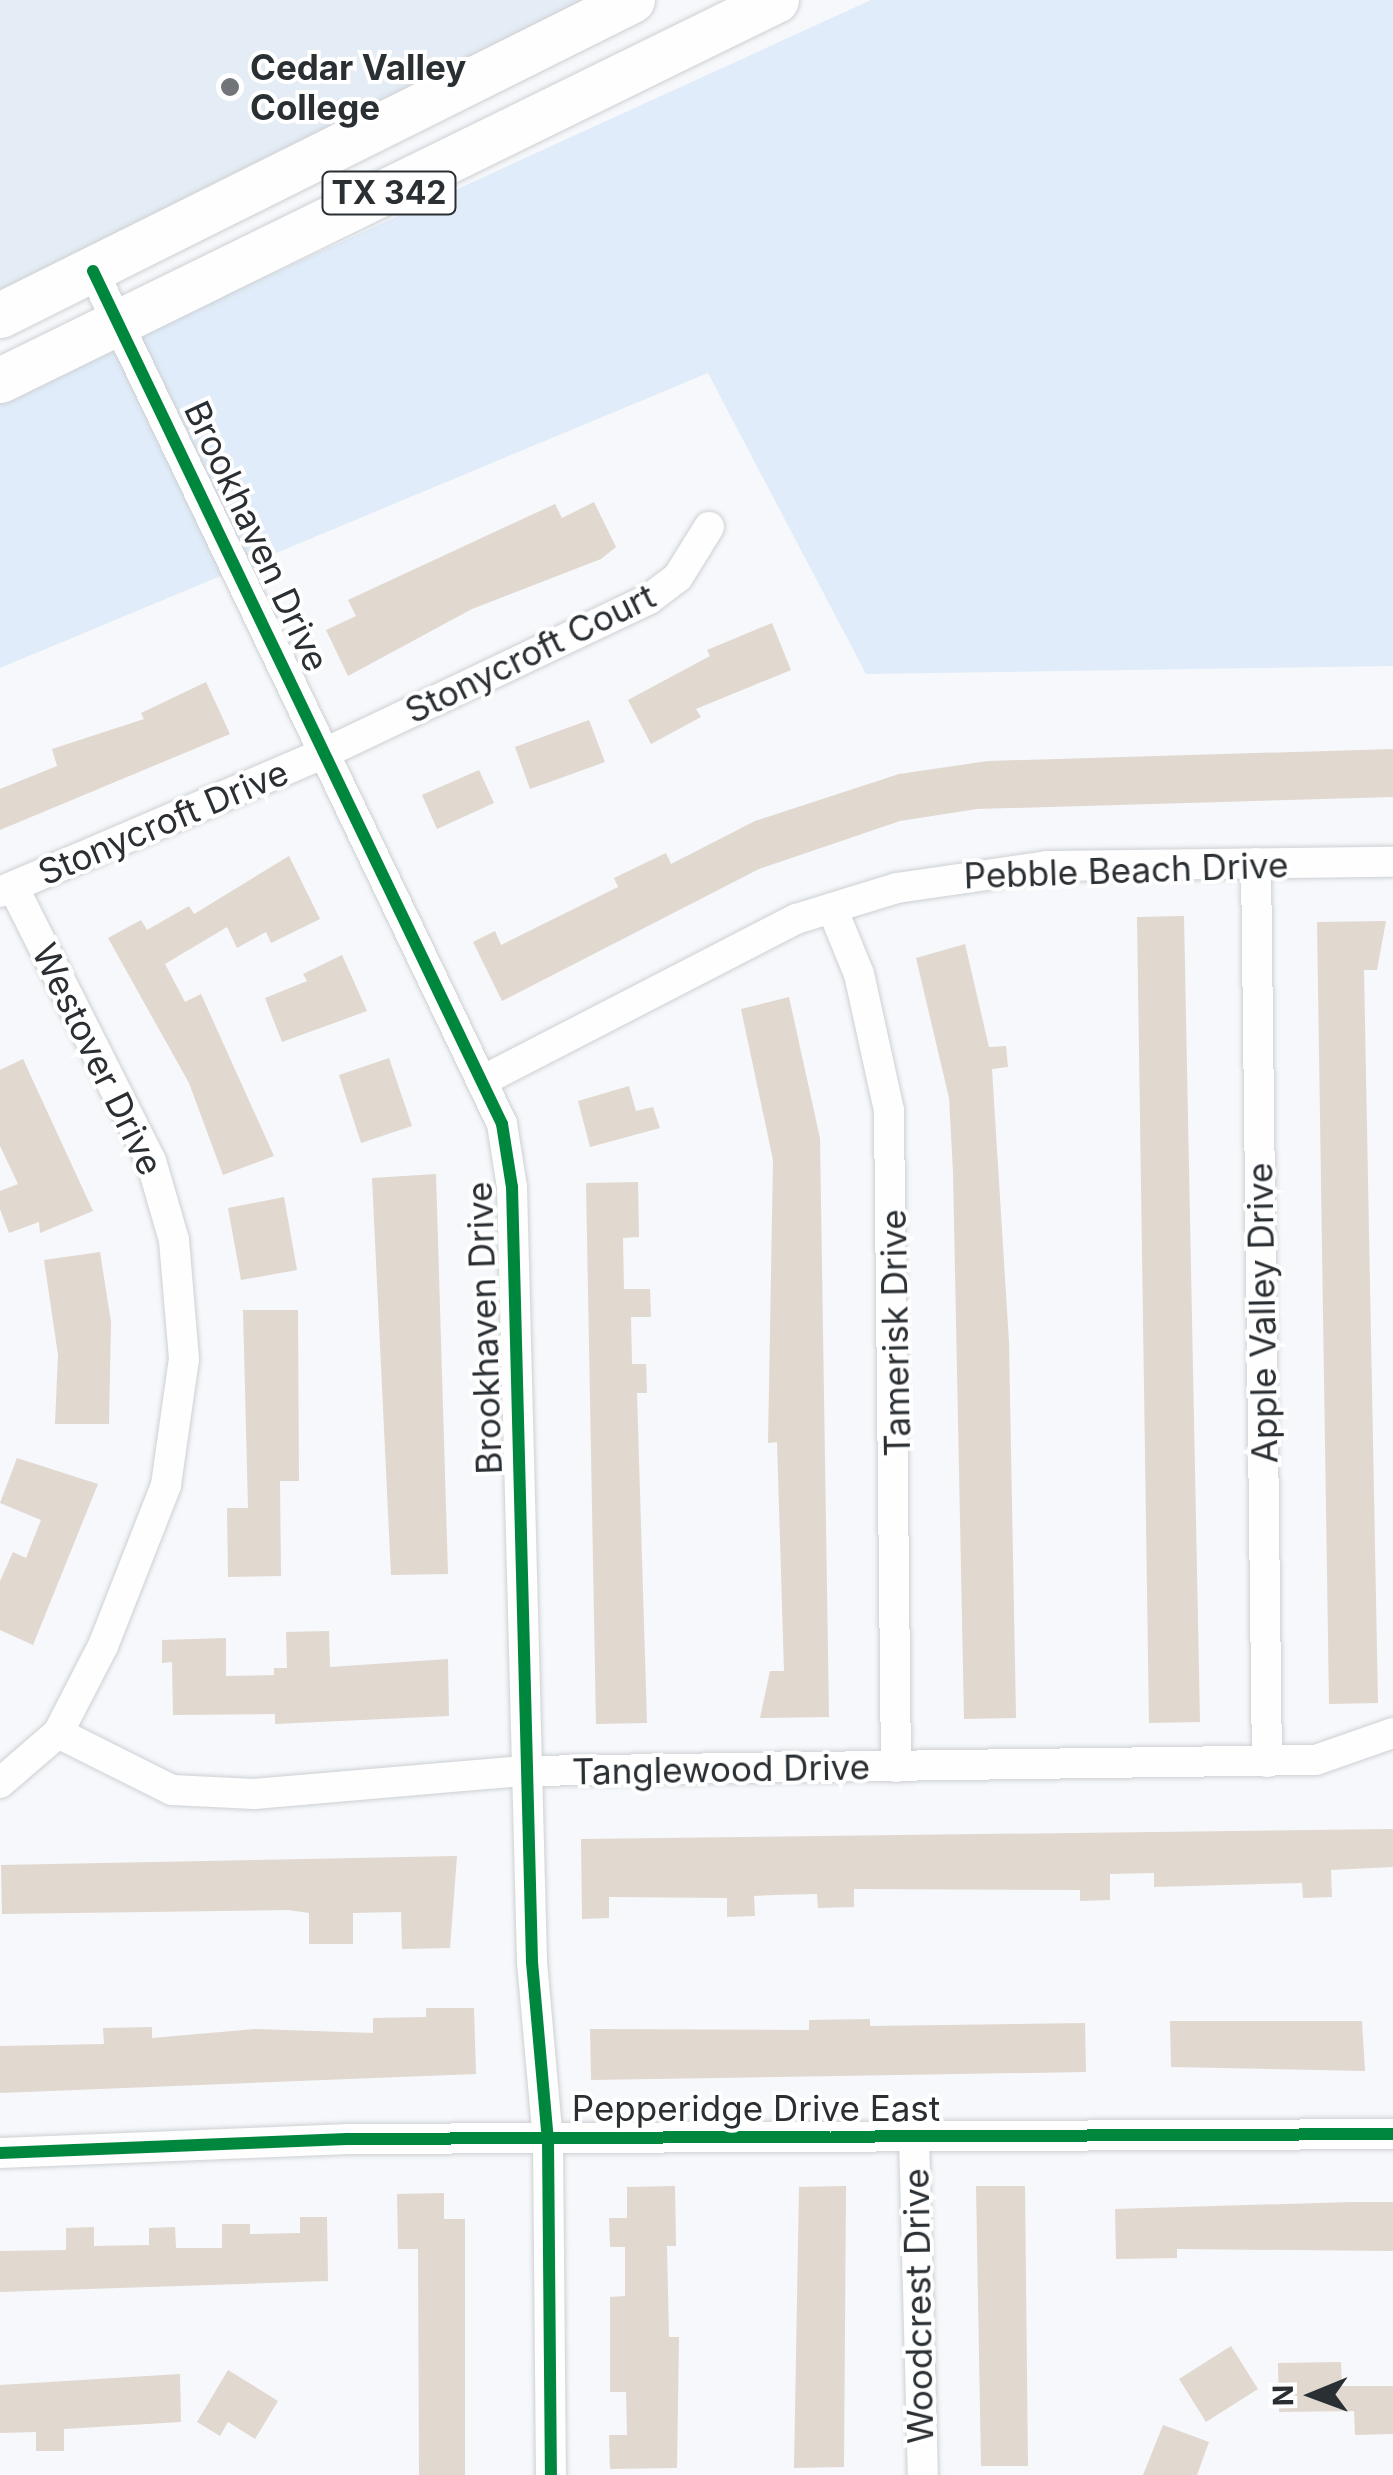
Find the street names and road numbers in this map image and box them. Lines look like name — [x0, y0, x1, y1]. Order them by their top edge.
road number: TX 342 — [319, 166, 459, 220]
street label: Brookhaven Drive — [176, 394, 338, 678]
street label: Stonycroft Court — [398, 574, 662, 732]
street label: Stonycroft Drive — [32, 750, 294, 894]
street label: Pebble Beach Drive — [963, 843, 1289, 897]
street label: Westover Drive — [24, 936, 172, 1182]
street label: Apple Valley Drive — [1238, 1162, 1286, 1464]
street label: Brookhaven Drive — [458, 1181, 510, 1475]
street label: Tamerisk Drive — [872, 1209, 918, 1457]
street label: Tanglewood Drive — [572, 1745, 870, 1793]
street label: Pepperidge Drive East — [572, 2087, 940, 2129]
street label: Woodcrest Drive — [895, 2168, 941, 2444]

